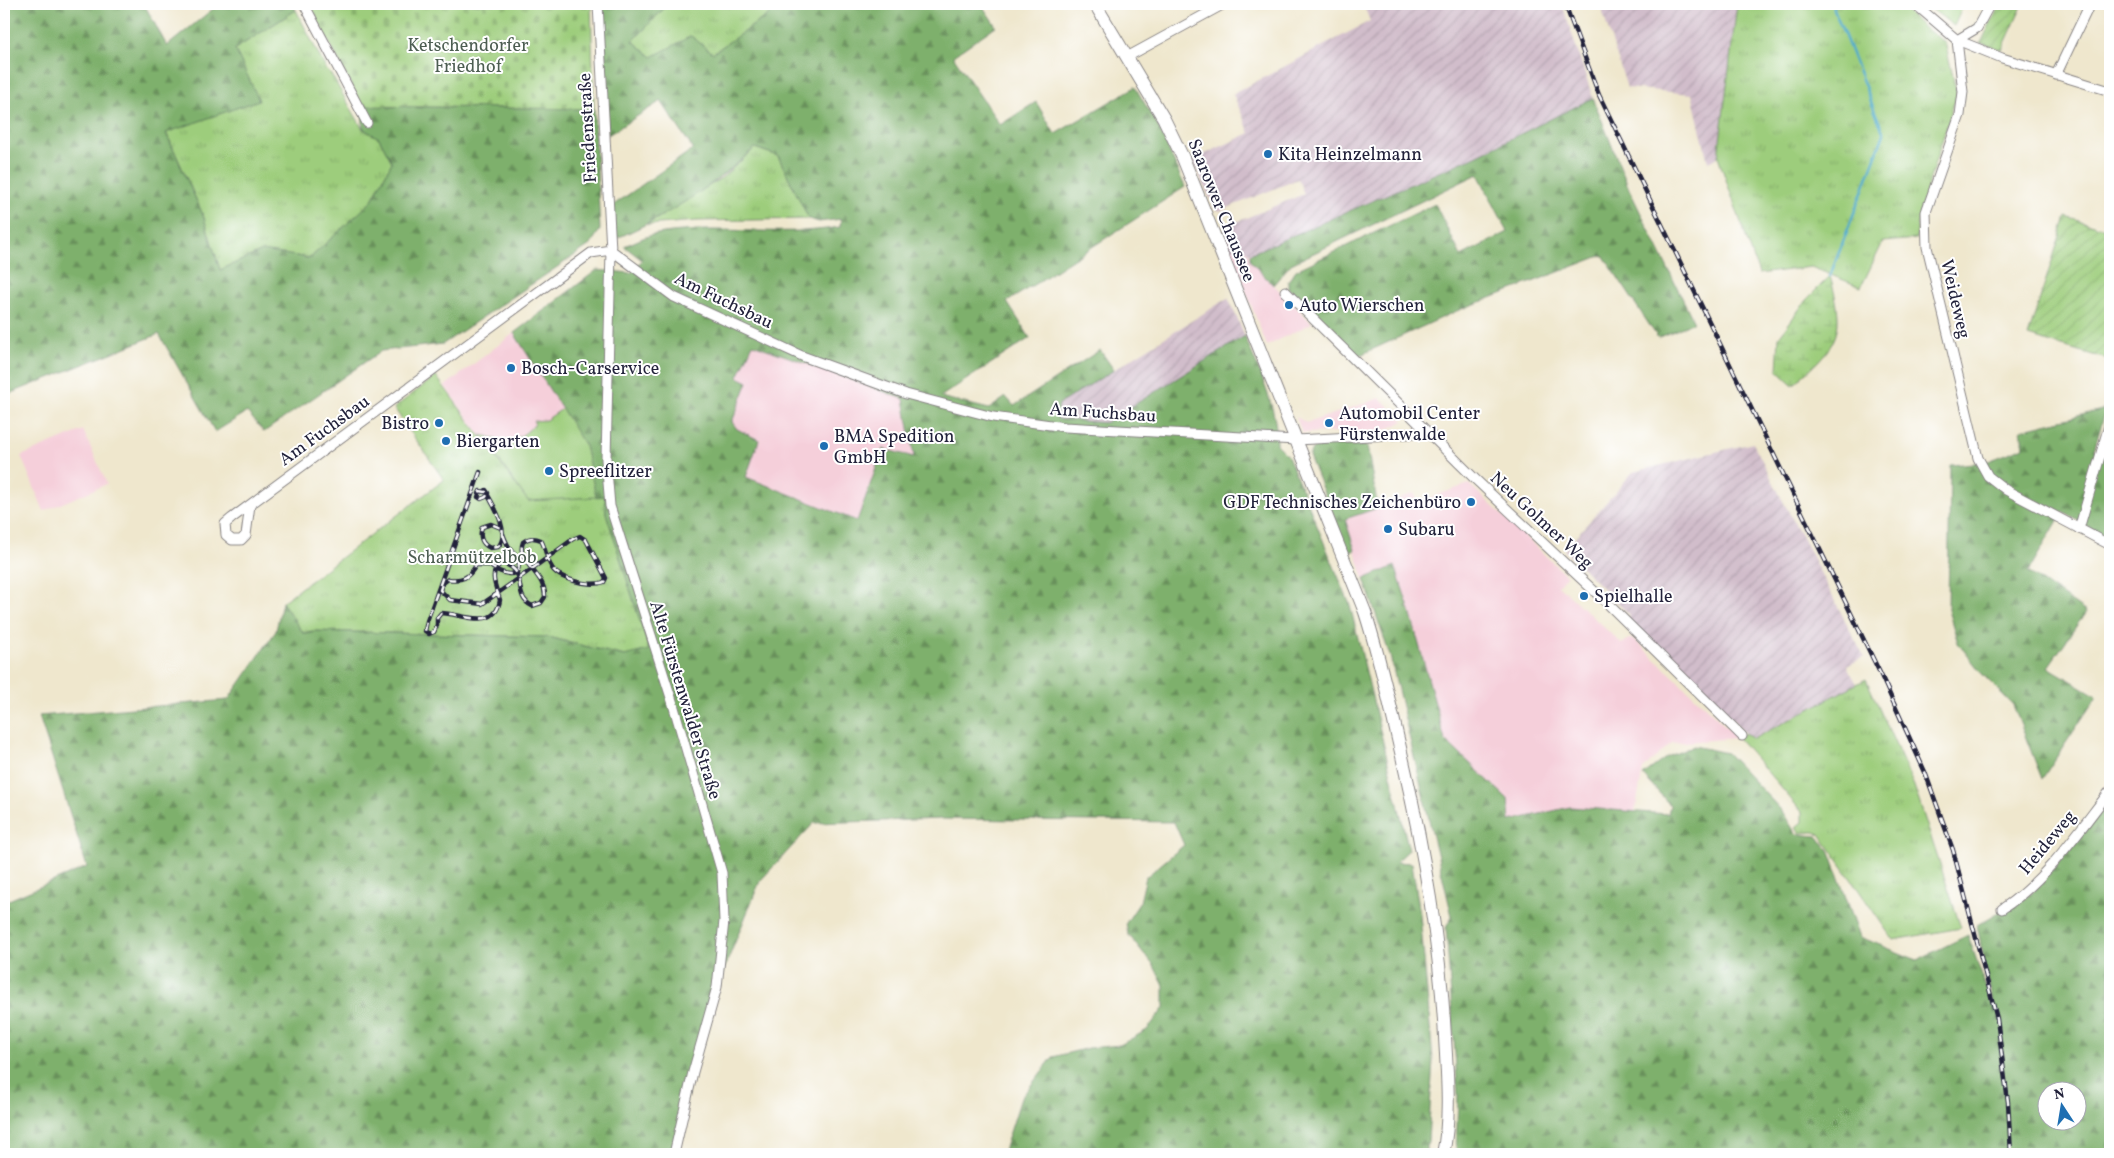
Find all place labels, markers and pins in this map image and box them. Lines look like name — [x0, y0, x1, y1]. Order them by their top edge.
place label: Kita Heinzelmann — [1278, 143, 1422, 168]
marker: Kita Heinzelmann — [1262, 148, 1274, 160]
place label: Auto Wierschen — [1299, 294, 1425, 319]
marker: Auto Wierschen — [1283, 299, 1295, 311]
place label: Bosch-Carservice — [521, 357, 659, 382]
marker: Bosch-Carservice — [505, 362, 517, 374]
place label: Automobil Center Fürstenwalde — [1339, 402, 1480, 448]
place label: Bistro — [381, 412, 429, 437]
marker: Bistro — [433, 417, 445, 429]
marker: Automobil Center Fürstenwalde — [1323, 417, 1335, 429]
place label: BMA Spedition GmbH — [834, 425, 955, 471]
place label: Biergarten — [456, 430, 540, 455]
marker: Biergarten — [440, 435, 452, 447]
marker: BMA Spedition GmbH — [818, 440, 830, 452]
place label: Spreeflitzer — [559, 460, 652, 485]
marker: Spreeflitzer — [543, 465, 555, 477]
place label: GDF Technisches Zeichenbüro — [1223, 491, 1461, 516]
marker: GDF Technisches Zeichenbüro — [1465, 496, 1477, 508]
place label: Subaru — [1398, 518, 1455, 543]
marker: Subaru — [1382, 523, 1394, 535]
place label: Spielhalle — [1594, 585, 1673, 610]
marker: Spielhalle — [1578, 590, 1590, 602]

